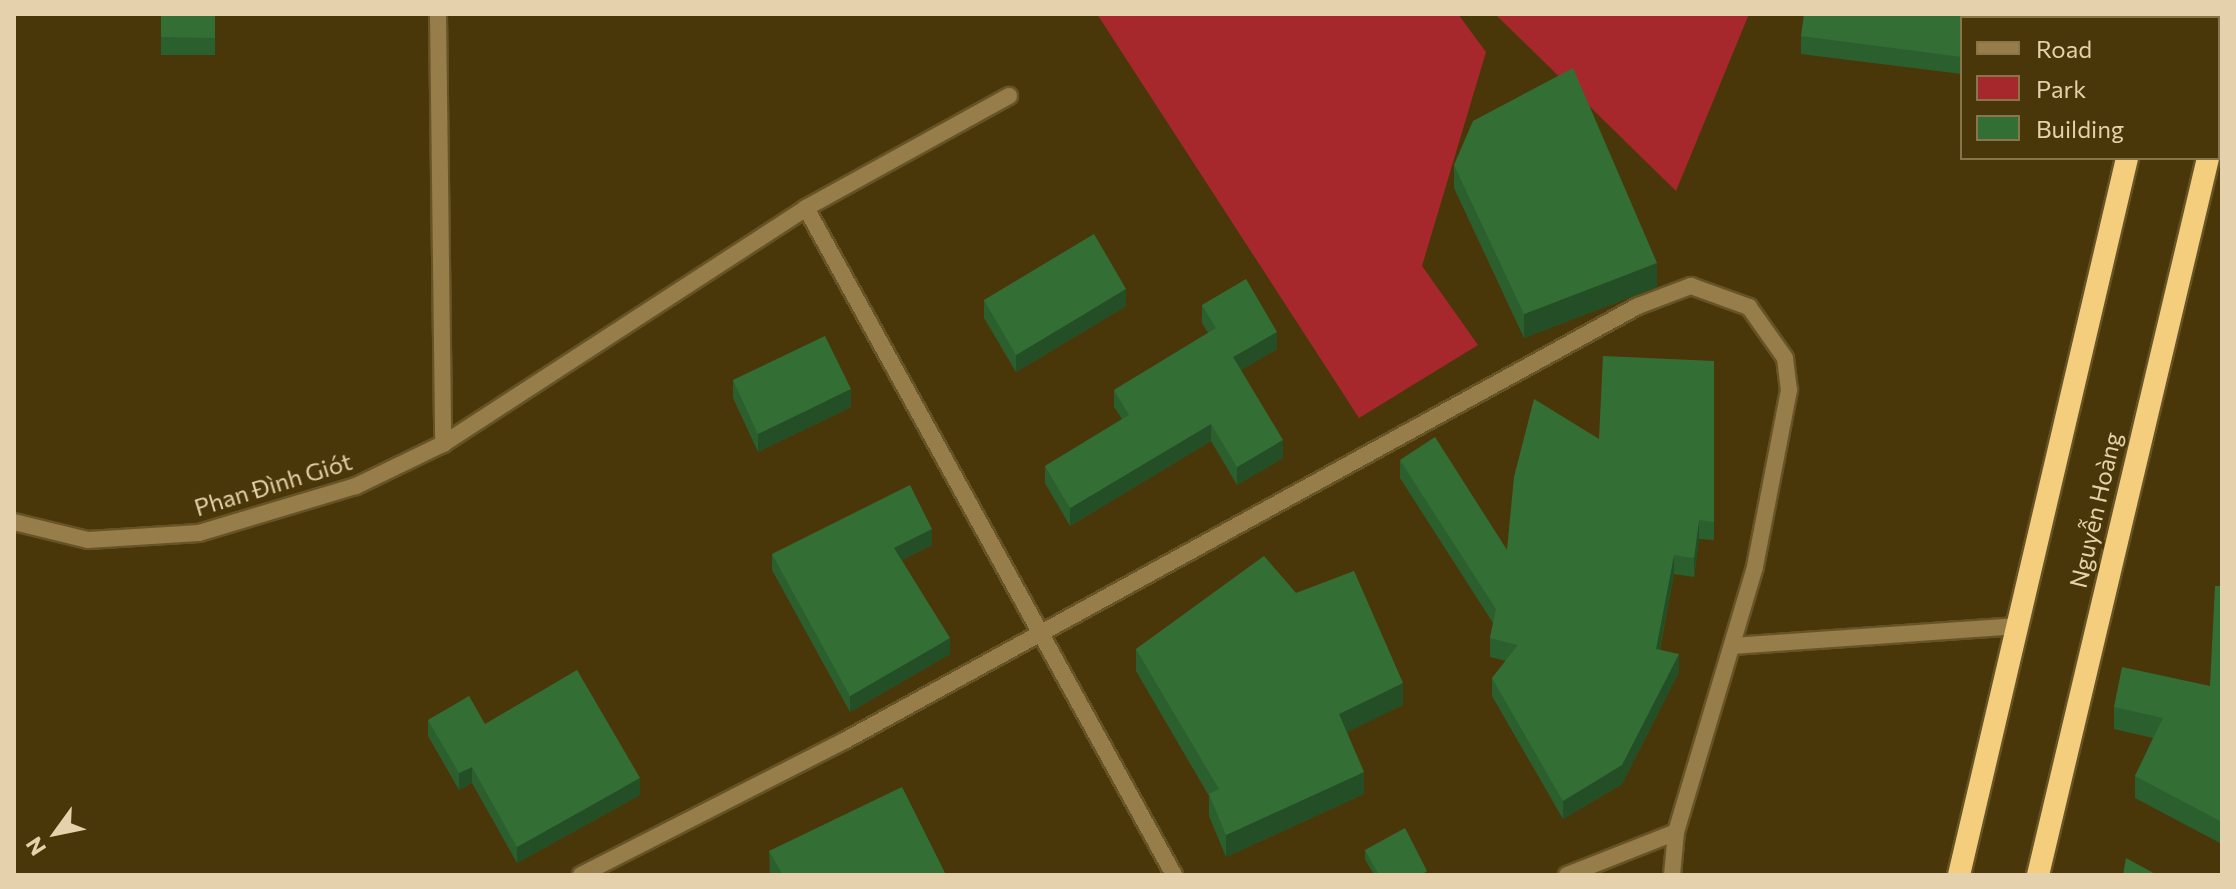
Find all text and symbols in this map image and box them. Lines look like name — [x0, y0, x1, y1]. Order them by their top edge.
legend — [1960, 16, 2220, 160]
text: Road — [2036, 34, 2092, 63]
text: Park — [2036, 74, 2086, 103]
text: Building — [2036, 114, 2124, 143]
street label: Nguyễn Hoàng — [2063, 429, 2127, 591]
street label: Phan Đình Giót — [191, 446, 355, 522]
north arrow — [16, 793, 96, 873]
text: N — [20, 832, 51, 861]

